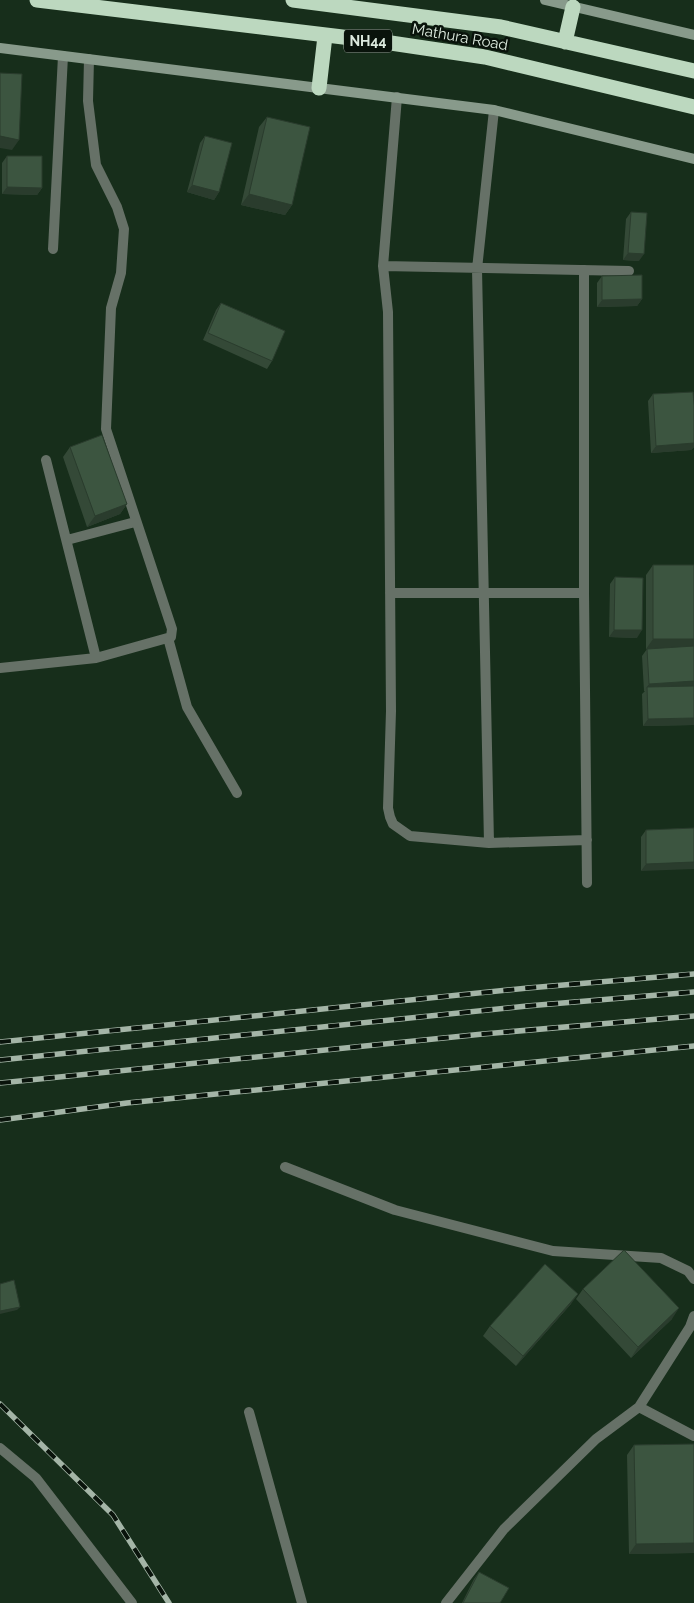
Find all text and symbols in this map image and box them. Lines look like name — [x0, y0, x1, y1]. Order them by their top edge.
street label: Mathura Road — [411, 20, 509, 54]
road number: NH44 — [344, 29, 392, 52]

